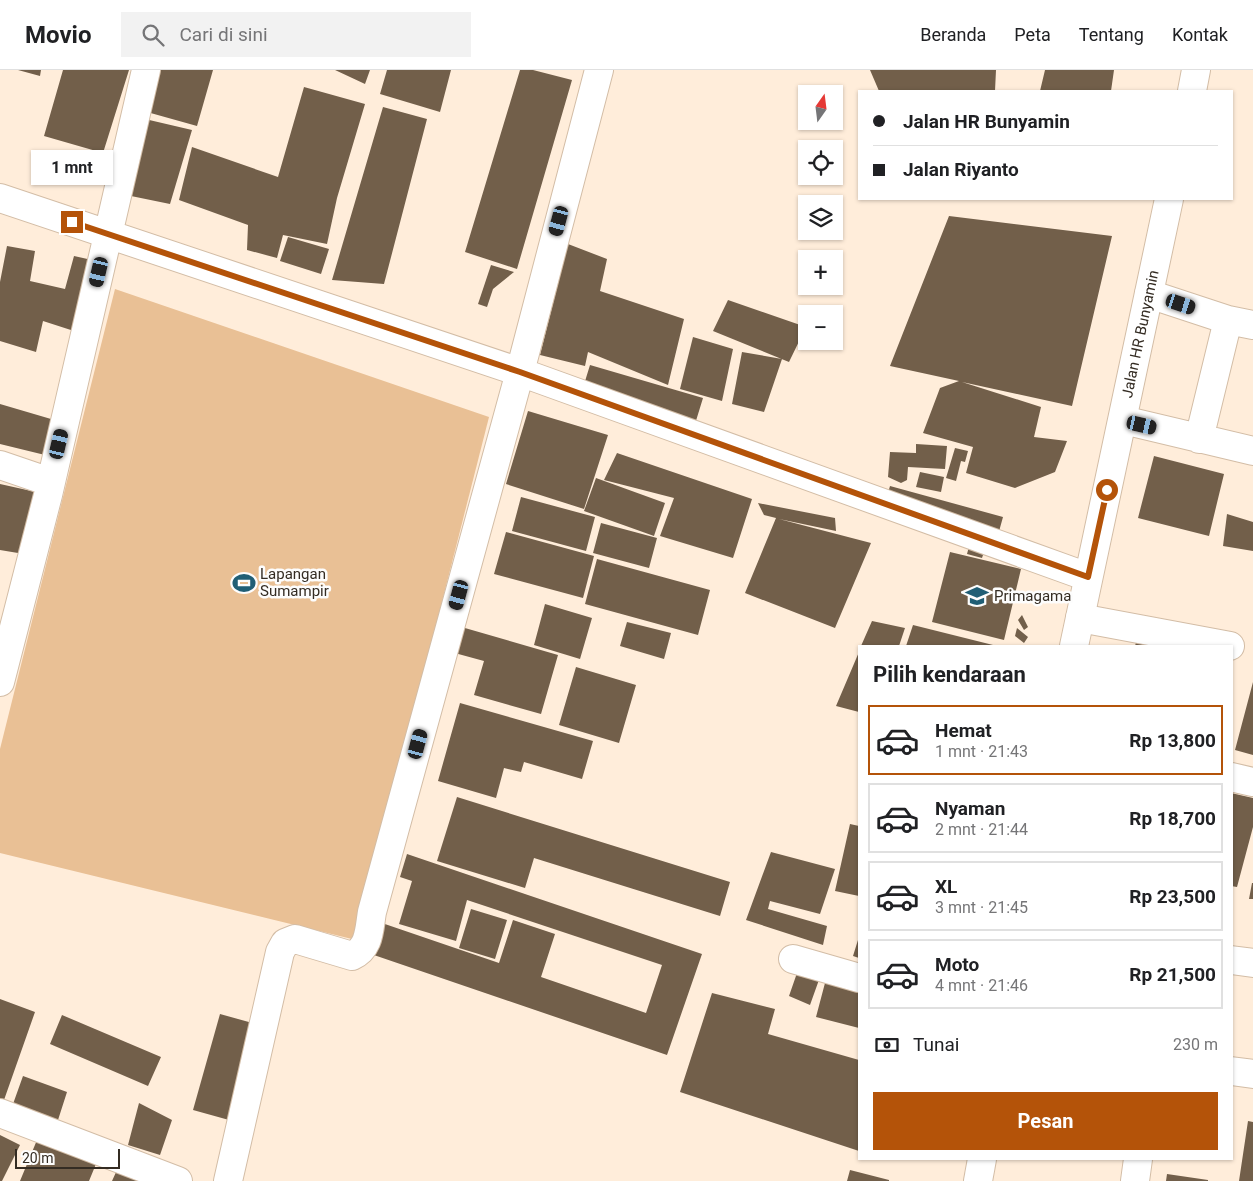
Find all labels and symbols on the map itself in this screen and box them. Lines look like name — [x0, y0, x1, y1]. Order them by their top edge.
north arrow — [798, 85, 842, 130]
callout: 1 mnt — [31, 150, 113, 184]
car — [547, 205, 570, 237]
route end — [61, 211, 83, 233]
car — [88, 256, 109, 288]
street label: Jalan HR Bunyamin — [1118, 268, 1163, 400]
car — [1164, 292, 1197, 316]
car — [1125, 414, 1158, 436]
car — [48, 428, 69, 460]
route start — [1096, 479, 1118, 501]
place label: Lapangan Sumampir — [260, 565, 329, 600]
sports icon: Lapangan Sumampir — [231, 570, 257, 596]
car — [447, 579, 470, 611]
school or university icon: Primagama — [964, 583, 990, 609]
place label: Primagama — [994, 587, 1071, 605]
car — [406, 728, 429, 760]
scale bar — [15, 1146, 120, 1169]

